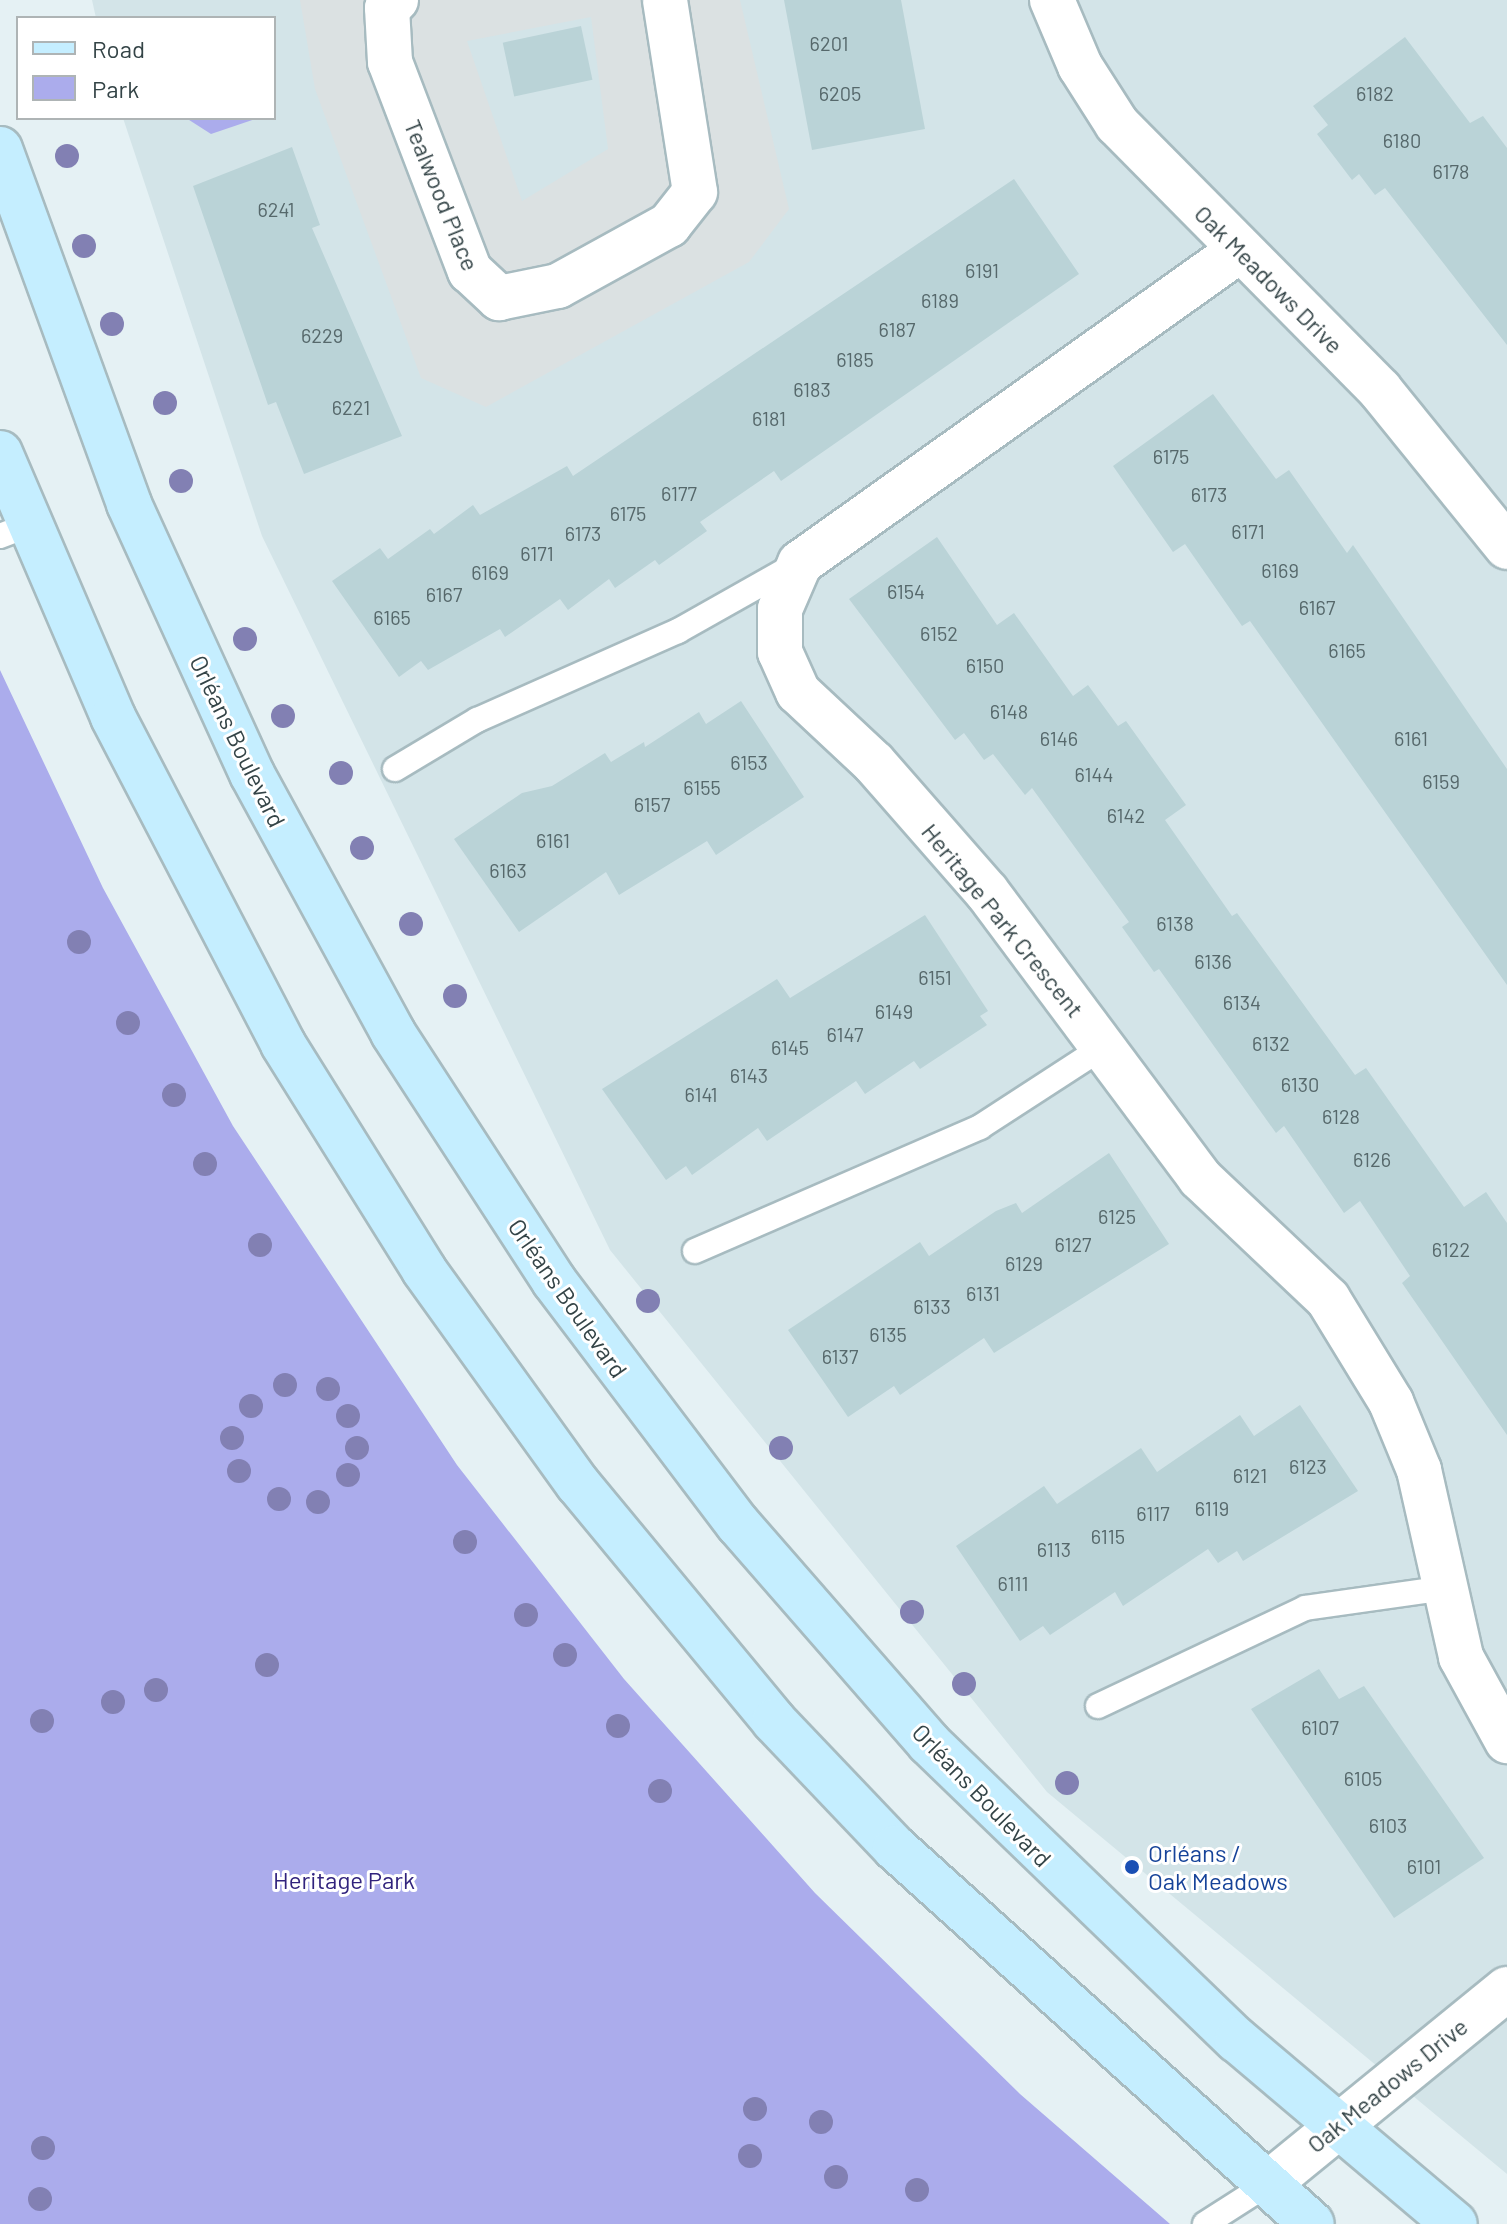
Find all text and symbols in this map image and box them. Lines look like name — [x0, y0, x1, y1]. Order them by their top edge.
legend — [16, 16, 276, 120]
house number: 6201 — [810, 31, 848, 55]
text: Road — [92, 34, 145, 63]
text: Park — [92, 74, 139, 103]
house number: 6205 — [819, 81, 861, 105]
house number: 6182 — [1356, 81, 1394, 105]
street label: Tealwood Place — [399, 115, 485, 275]
house number: 6180 — [1383, 128, 1421, 152]
house number: 6178 — [1433, 159, 1469, 183]
house number: 6241 — [257, 197, 295, 221]
street label: Oak Meadows Drive — [1189, 199, 1349, 359]
house number: 6191 — [965, 258, 999, 282]
house number: 6189 — [921, 288, 959, 312]
house number: 6187 — [879, 317, 915, 341]
house number: 6229 — [301, 323, 343, 347]
house number: 6185 — [836, 347, 874, 371]
house number: 6183 — [793, 377, 831, 401]
house number: 6221 — [332, 395, 370, 419]
house number: 6181 — [752, 406, 786, 430]
house number: 6175 — [1153, 444, 1189, 468]
house number: 6177 — [661, 481, 697, 505]
house number: 6173 — [1191, 482, 1227, 506]
house number: 6175 — [610, 501, 646, 525]
house number: 6171 — [1231, 519, 1265, 543]
house number: 6173 — [565, 521, 601, 545]
house number: 6171 — [520, 541, 554, 565]
house number: 6169 — [1261, 558, 1299, 582]
house number: 6169 — [471, 560, 509, 584]
house number: 6154 — [887, 579, 925, 603]
house number: 6167 — [426, 582, 462, 606]
house number: 6167 — [1299, 595, 1335, 619]
house number: 6165 — [373, 605, 411, 629]
house number: 6152 — [920, 621, 958, 645]
house number: 6165 — [1328, 638, 1366, 662]
street label: Orléans Boulevard — [184, 650, 292, 832]
house number: 6150 — [966, 653, 1004, 677]
house number: 6148 — [990, 699, 1028, 723]
house number: 6146 — [1040, 726, 1078, 750]
house number: 6161 — [1394, 726, 1428, 750]
house number: 6153 — [730, 750, 768, 774]
house number: 6144 — [1075, 762, 1113, 786]
house number: 6159 — [1422, 769, 1460, 793]
house number: 6155 — [683, 775, 721, 799]
house number: 6157 — [634, 792, 670, 816]
house number: 6142 — [1107, 803, 1145, 827]
street label: Heritage Park Crescent — [916, 817, 1090, 1023]
house number: 6161 — [536, 828, 570, 852]
house number: 6163 — [489, 858, 527, 882]
house number: 6138 — [1156, 911, 1194, 935]
house number: 6136 — [1194, 949, 1232, 973]
house number: 6151 — [918, 965, 952, 989]
house number: 6134 — [1223, 990, 1261, 1014]
house number: 6149 — [875, 999, 913, 1023]
house number: 6147 — [827, 1022, 863, 1046]
house number: 6132 — [1252, 1031, 1290, 1055]
house number: 6145 — [771, 1035, 809, 1059]
house number: 6143 — [730, 1063, 768, 1087]
house number: 6130 — [1281, 1072, 1319, 1096]
house number: 6141 — [684, 1082, 718, 1106]
house number: 6128 — [1322, 1104, 1360, 1128]
house number: 6126 — [1353, 1147, 1391, 1171]
house number: 6125 — [1098, 1204, 1136, 1228]
street label: Orléans Boulevard — [502, 1213, 634, 1383]
house number: 6127 — [1054, 1232, 1092, 1256]
house number: 6122 — [1432, 1237, 1470, 1261]
house number: 6129 — [1005, 1251, 1043, 1275]
house number: 6131 — [966, 1281, 1000, 1305]
house number: 6133 — [913, 1294, 951, 1318]
house number: 6135 — [869, 1322, 907, 1346]
house number: 6137 — [822, 1344, 858, 1368]
house number: 6123 — [1289, 1454, 1327, 1478]
house number: 6121 — [1233, 1463, 1267, 1487]
house number: 6119 — [1195, 1496, 1229, 1520]
house number: 6117 — [1136, 1501, 1170, 1525]
house number: 6115 — [1091, 1524, 1125, 1548]
house number: 6113 — [1037, 1537, 1071, 1561]
house number: 6111 — [997, 1571, 1029, 1595]
house number: 6107 — [1301, 1715, 1339, 1739]
street label: Orléans Boulevard — [907, 1718, 1057, 1872]
house number: 6105 — [1344, 1766, 1382, 1790]
house number: 6103 — [1369, 1813, 1407, 1837]
place label: Orléans / Oak Meadows — [1148, 1839, 1288, 1895]
house number: 6101 — [1407, 1854, 1441, 1878]
marker: Orléans / Oak Meadows — [1123, 1858, 1141, 1876]
park label: Heritage Park — [273, 1866, 415, 1894]
street label: Oak Meadows Drive — [1301, 2011, 1473, 2159]

